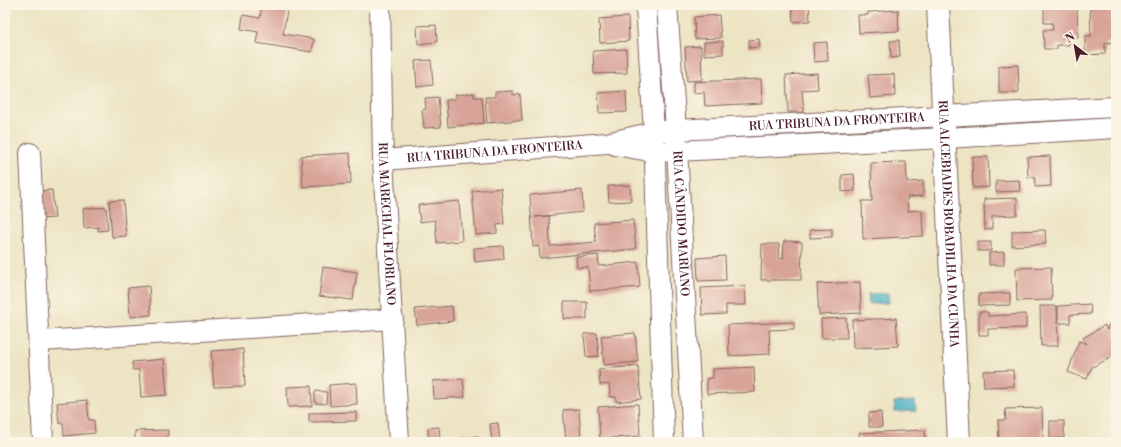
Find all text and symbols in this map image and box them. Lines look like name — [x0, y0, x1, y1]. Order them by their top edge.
north arrow — [1055, 26, 1095, 66]
text: N — [1063, 30, 1078, 47]
street label: RUA ALCEBIADES BOBADILHA DA CUNHA — [935, 100, 961, 349]
street label: RUA TRIBUNA DA FRONTEIRA — [748, 110, 926, 134]
street label: RUA TRIBUNA DA FRONTEIRA — [406, 138, 584, 166]
street label: RUA MARECHAL FLORIANO — [375, 142, 398, 306]
street label: RUA CÂNDIDO MARIANO — [669, 150, 692, 297]

